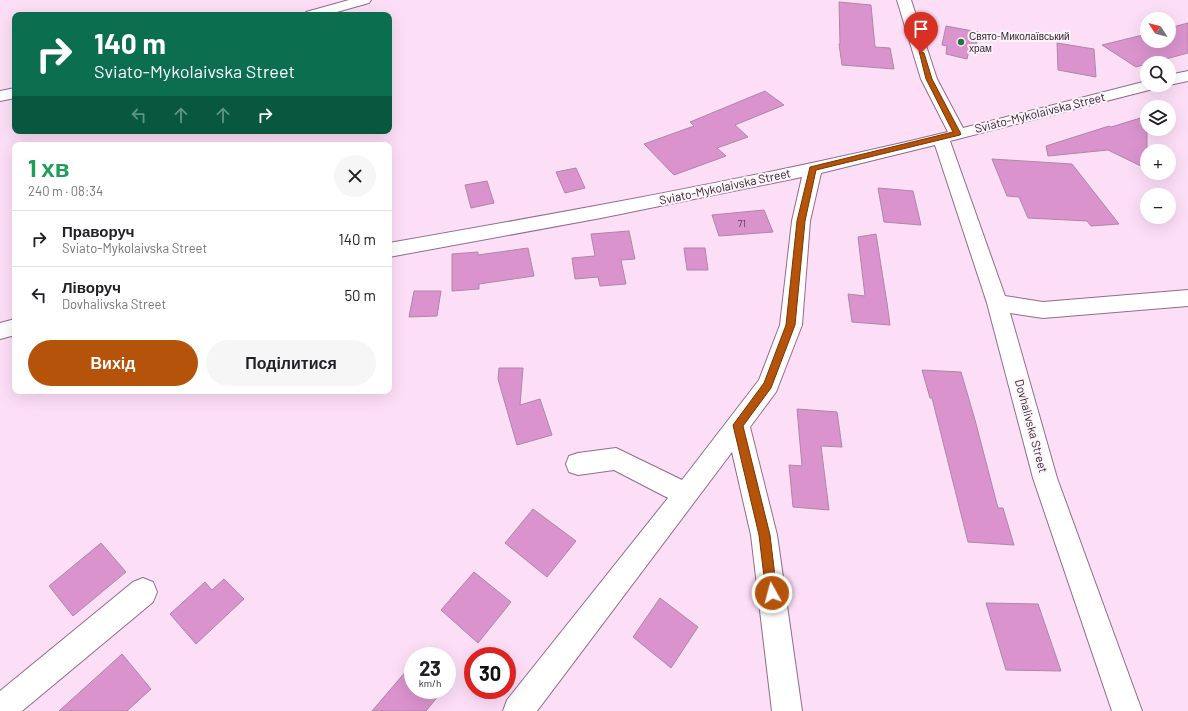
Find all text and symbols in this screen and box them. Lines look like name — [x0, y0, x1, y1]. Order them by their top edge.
pin — [904, 12, 938, 53]
north arrow — [1140, 12, 1176, 48]
map controls — [1140, 12, 1176, 224]
icon: arrive — [910, 18, 932, 40]
text: 140 m — [94, 26, 166, 60]
icon: right — [28, 28, 80, 80]
place label: Свято-Миколаївський храм — [969, 30, 1070, 54]
marker: Свято-Миколаївський храм — [956, 37, 966, 47]
button: search — [1140, 56, 1176, 92]
text: Sviato-Mykolaivska Street — [94, 60, 295, 82]
street label: Sviato-Mykolaivska Street — [973, 89, 1106, 135]
button: layers — [1140, 100, 1176, 136]
icon: left — [128, 104, 150, 126]
icon: ahead — [170, 104, 192, 126]
icon: ahead — [212, 104, 234, 126]
icon: right — [254, 104, 276, 126]
button: + — [1140, 144, 1176, 180]
text: 1 хв — [28, 153, 69, 182]
button: close — [334, 155, 376, 197]
street label: Sviato-Mykolaivska Street — [658, 165, 792, 207]
text: 240 m · 08:34 — [28, 183, 103, 199]
button: − — [1140, 188, 1176, 224]
house number: 71 — [738, 217, 746, 229]
text: Праворуч — [62, 222, 135, 240]
icon: right — [28, 228, 50, 250]
text: 140 m — [339, 230, 376, 248]
text: Sviato-Mykolaivska Street — [62, 240, 207, 256]
text: Ліворуч — [62, 278, 121, 296]
icon: left — [28, 284, 50, 306]
text: 50 m — [344, 286, 376, 304]
text: Dovhalivska Street — [62, 296, 166, 312]
button: Вихід — [28, 340, 198, 386]
button: Поділитися — [206, 340, 376, 386]
street label: Dovhalivska Street — [1013, 377, 1051, 474]
position arrow — [751, 572, 793, 614]
speed limit sign: 30 — [464, 647, 516, 699]
text: 23 — [419, 656, 441, 680]
text: km/h — [419, 677, 441, 689]

